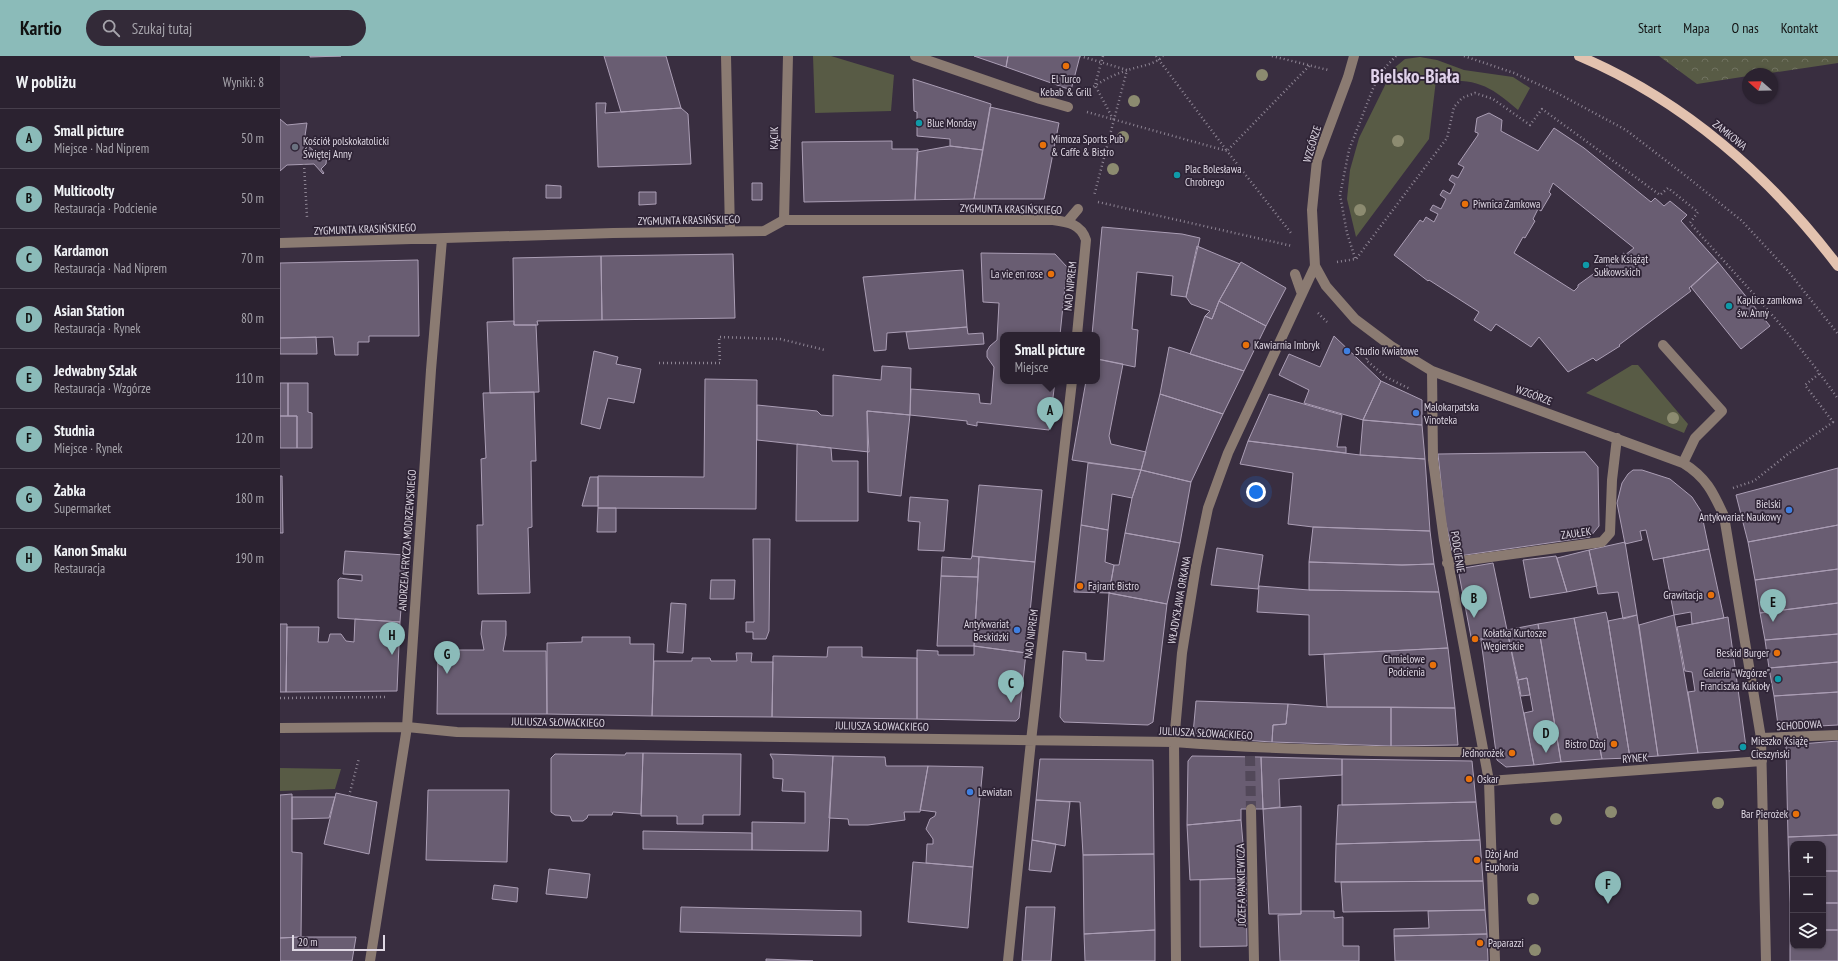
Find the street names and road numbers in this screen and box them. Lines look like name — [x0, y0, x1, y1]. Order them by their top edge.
street label: ZAMKOWA — [1710, 117, 1751, 154]
street label: WZGÓRZE — [1300, 124, 1324, 164]
street label: KĄCIK — [767, 126, 781, 150]
street label: ZYGMUNTA KRASIŃSKIEGO — [960, 201, 1062, 217]
street label: ZYGMUNTA KRASIŃSKIEGO — [638, 212, 740, 228]
street label: ZYGMUNTA KRASIŃSKIEGO — [314, 220, 416, 238]
street label: NAD NIPREM — [1060, 261, 1080, 311]
street label: WZGÓRZE — [1514, 382, 1555, 408]
street label: ANDRZEJA FRYCZA MODRZEWSKIEGO — [395, 469, 419, 611]
street label: ZAUŁEK — [1560, 524, 1593, 542]
street label: PODCIENIE — [1448, 530, 1468, 574]
street label: WŁADYSŁAWA ORKANA — [1164, 554, 1194, 645]
street label: NAD NIPREM — [1021, 608, 1041, 660]
street label: JULIUSZA SŁOWACKIEGO — [510, 714, 605, 730]
street label: SCHODOWA — [1776, 717, 1823, 733]
street label: JULIUSZA SŁOWACKIEGO — [834, 718, 929, 734]
street label: JULIUSZA SŁOWACKIEGO — [1158, 724, 1253, 742]
street label: RYNEK — [1622, 750, 1649, 766]
street label: JÓZEFA PANKIEWICZA — [1233, 843, 1249, 927]

